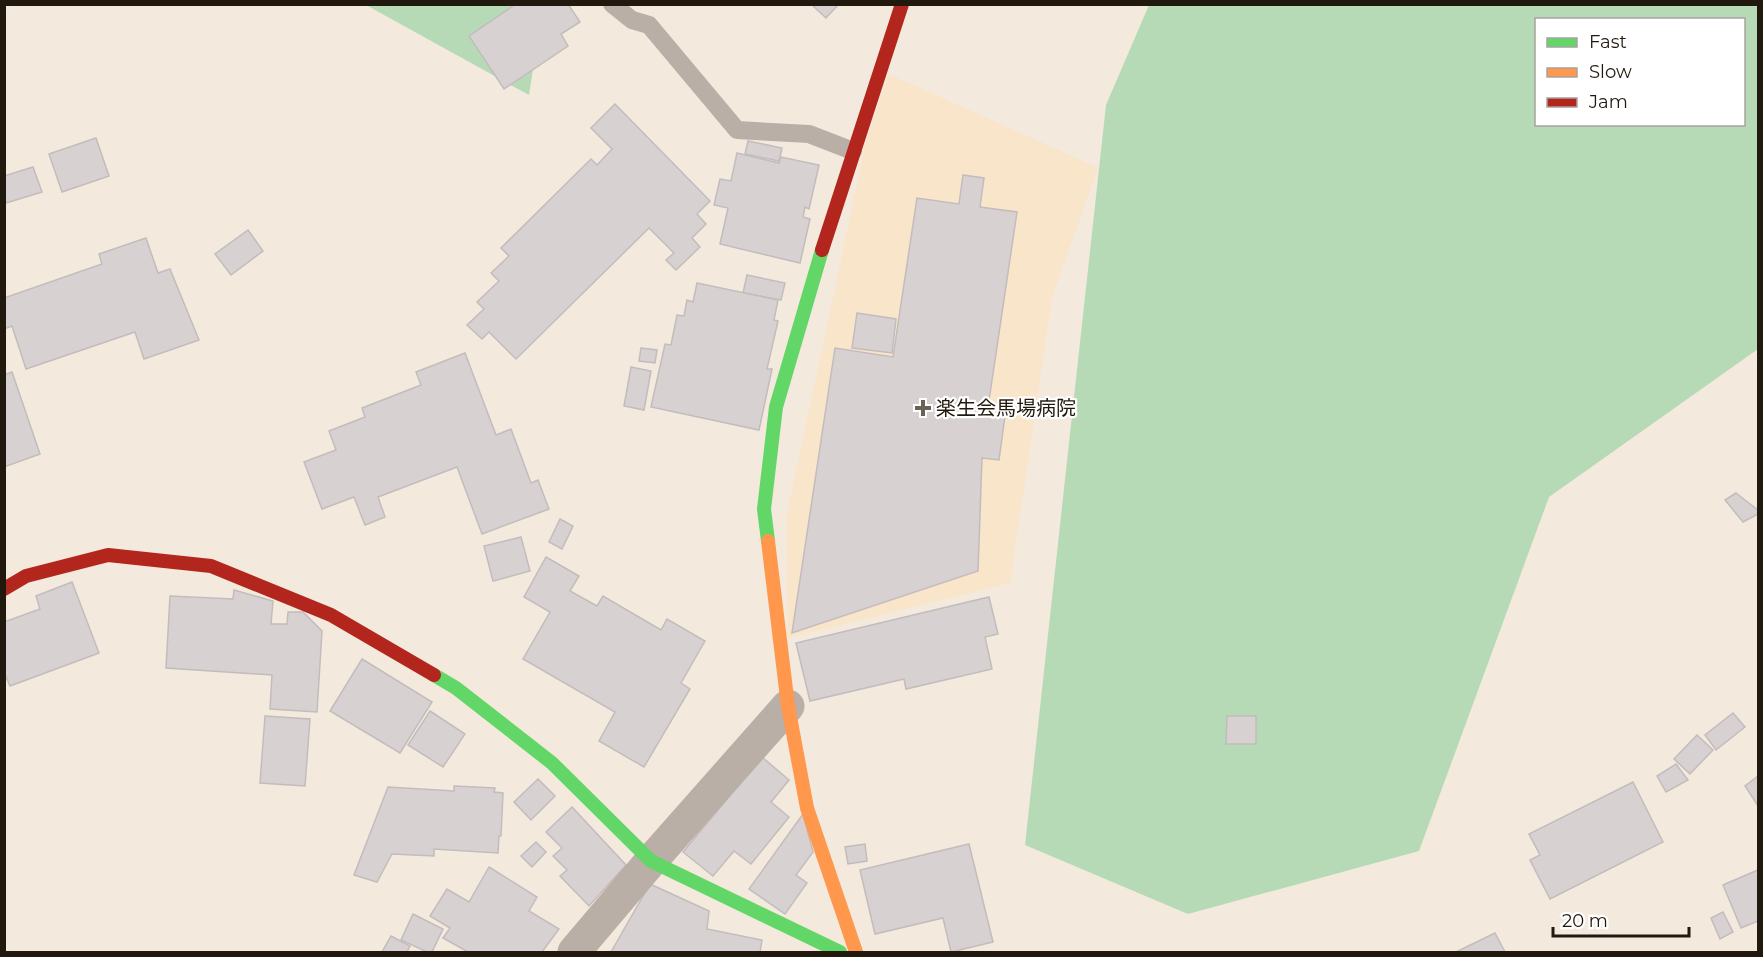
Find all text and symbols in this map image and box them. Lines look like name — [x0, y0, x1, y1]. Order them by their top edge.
legend — [1535, 18, 1745, 126]
text: Fast — [1589, 31, 1627, 53]
text: Slow — [1589, 61, 1632, 83]
text: Jam — [1588, 91, 1628, 113]
place label: 楽生会馬場病院 — [936, 396, 1076, 420]
marker: 楽生会馬場病院 — [914, 399, 932, 417]
scale bar — [1553, 900, 1690, 938]
text: 20 m — [1562, 910, 1608, 932]

